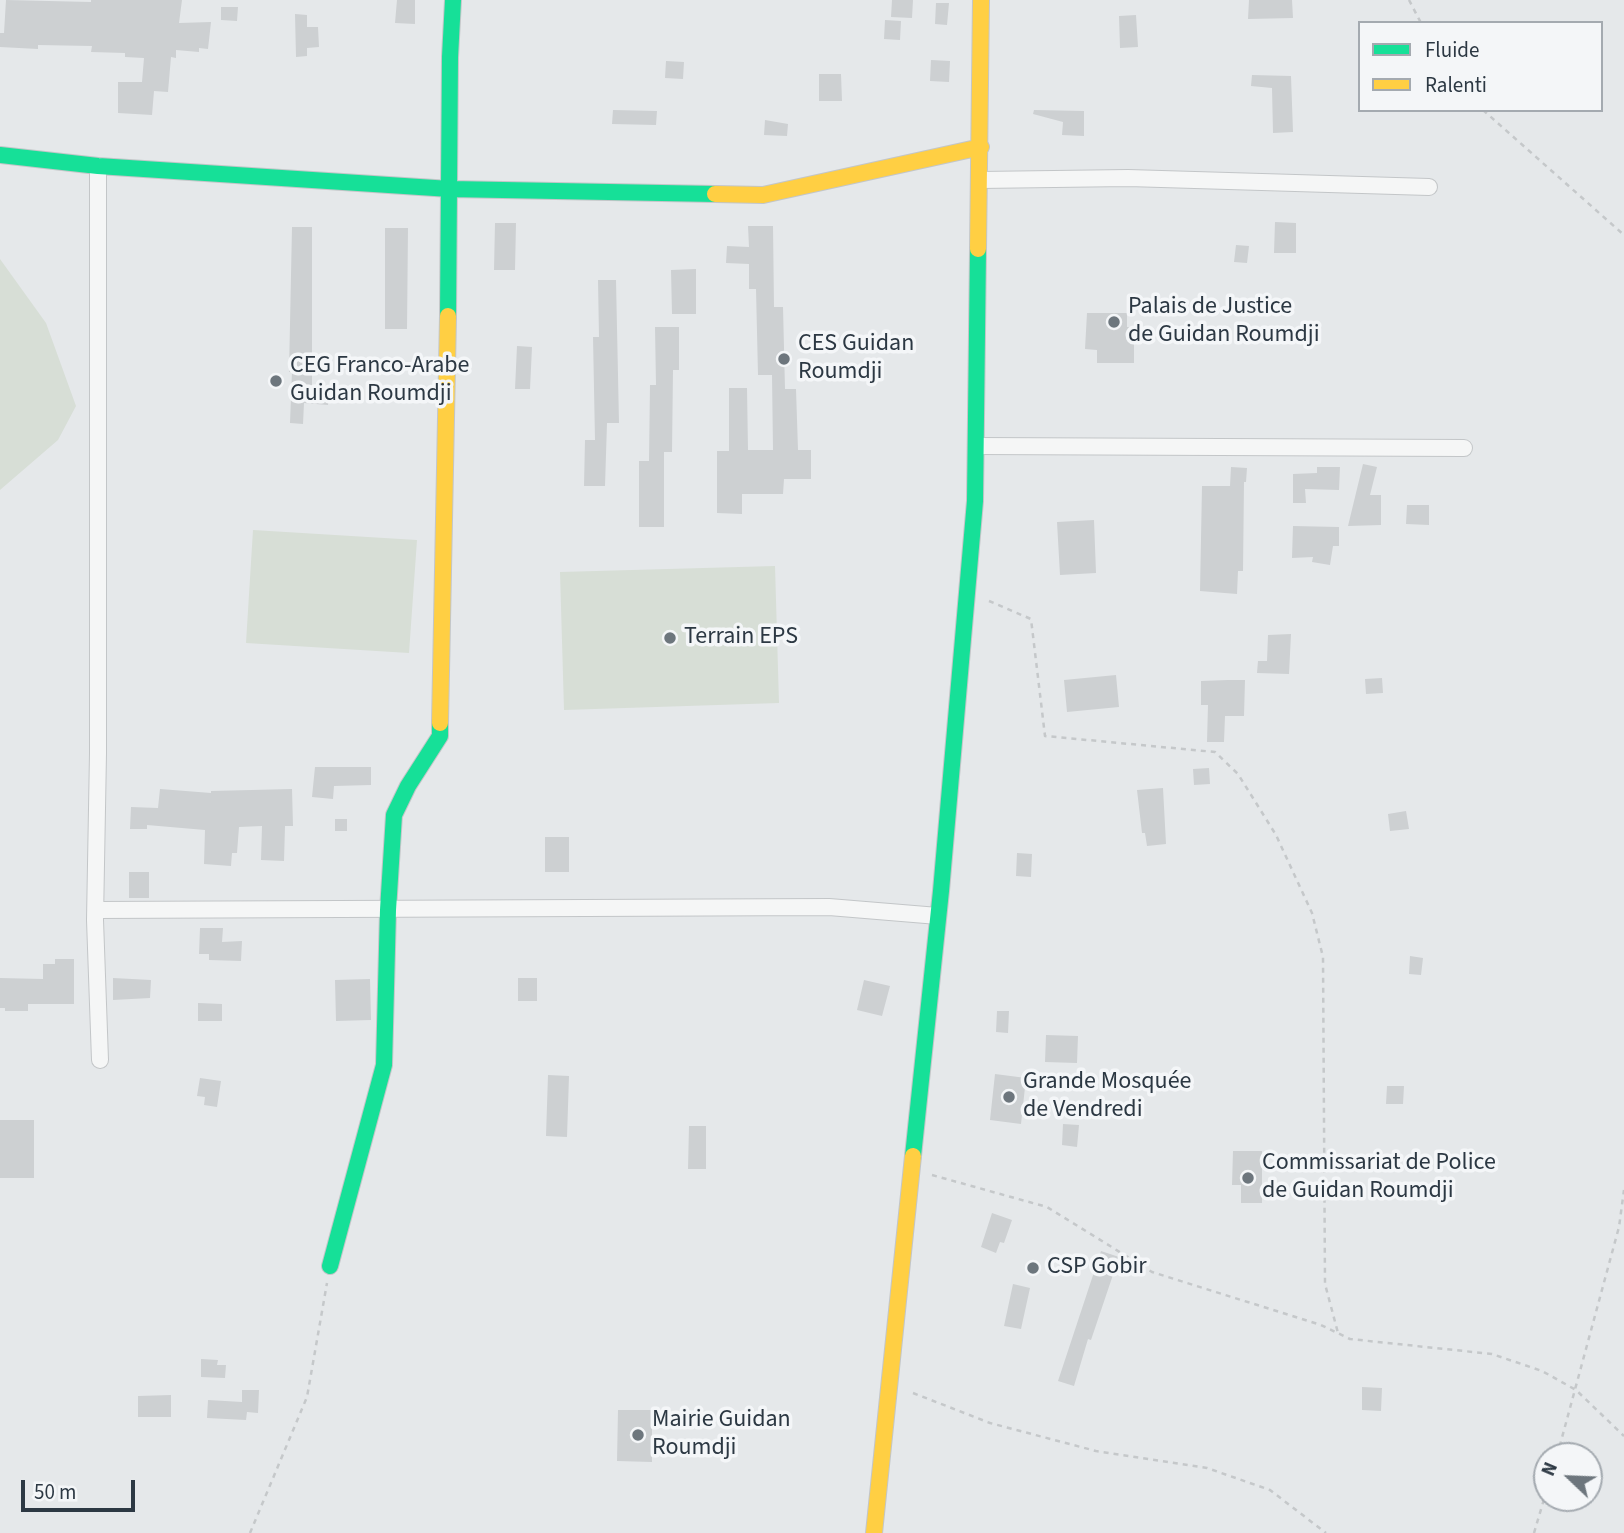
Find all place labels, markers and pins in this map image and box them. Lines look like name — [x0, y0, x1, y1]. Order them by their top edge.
place label: Palais de Justice de Guidan Roumdji — [1128, 294, 1320, 350]
marker: Palais de Justice de Guidan Roumdji — [1106, 314, 1122, 330]
place label: CES Guidan Roumdji — [798, 331, 914, 387]
marker: CES Guidan Roumdji — [776, 351, 792, 367]
place label: CEG Franco-Arabe Guidan Roumdji — [290, 353, 469, 409]
marker: CEG Franco-Arabe Guidan Roumdji — [268, 373, 284, 389]
place label: Terrain EPS — [684, 624, 798, 652]
marker: Terrain EPS — [662, 630, 678, 646]
place label: Grande Mosquée de Vendredi — [1023, 1069, 1191, 1125]
marker: Grande Mosquée de Vendredi — [1001, 1089, 1017, 1105]
place label: Commissariat de Police de Guidan Roumdji — [1262, 1150, 1496, 1206]
marker: Commissariat de Police de Guidan Roumdji — [1240, 1170, 1256, 1186]
place label: CSP Gobir — [1047, 1254, 1147, 1282]
marker: CSP Gobir — [1025, 1260, 1041, 1276]
place label: Mairie Guidan Roumdji — [652, 1407, 791, 1463]
marker: Mairie Guidan Roumdji — [630, 1427, 646, 1443]

